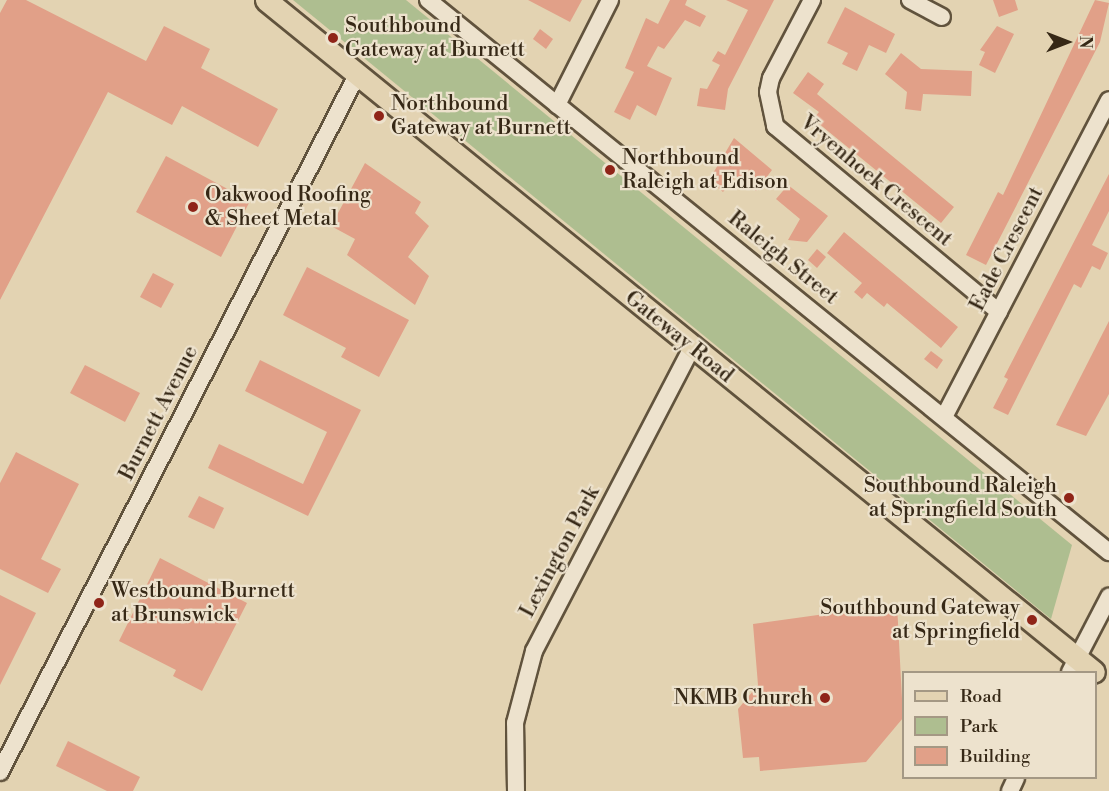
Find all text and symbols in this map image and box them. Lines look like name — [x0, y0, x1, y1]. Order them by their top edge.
north arrow — [1037, 12, 1097, 72]
place label: Southbound Gateway at Burnett — [345, 13, 525, 63]
marker: Southbound Gateway at Burnett — [326, 31, 340, 45]
text: N — [1075, 36, 1095, 48]
place label: Northbound Gateway at Burnett — [391, 91, 571, 141]
marker: Northbound Gateway at Burnett — [372, 109, 386, 123]
street label: Vryenhoek Crescent — [795, 110, 957, 252]
place label: Northbound Raleigh at Edison — [622, 145, 788, 195]
marker: Northbound Raleigh at Edison — [603, 163, 617, 177]
place label: Oakwood Roofing & Sheet Metal — [205, 182, 371, 232]
street label: Eade Crescent — [965, 183, 1049, 315]
marker: Oakwood Roofing & Sheet Metal — [186, 200, 200, 214]
street label: Raleigh Street — [723, 206, 843, 310]
street label: Gateway Road — [620, 286, 738, 388]
street label: Burnett Avenue — [114, 341, 204, 485]
place label: Southbound Raleigh at Springfield South — [864, 473, 1057, 523]
street label: Lexington Park — [515, 482, 605, 622]
marker: Southbound Raleigh at Springfield South — [1062, 491, 1076, 505]
place label: Westbound Burnett at Brunswick — [111, 578, 295, 628]
place label: Southbound Gateway at Springfield — [820, 595, 1020, 645]
marker: Westbound Burnett at Brunswick — [92, 596, 106, 610]
marker: Southbound Gateway at Springfield — [1025, 613, 1039, 627]
legend — [902, 671, 1097, 779]
place label: NKMB Church — [674, 685, 813, 711]
text: Road — [960, 685, 1002, 708]
marker: NKMB Church — [818, 691, 832, 705]
text: Park — [960, 715, 997, 738]
text: Building — [960, 745, 1030, 768]

